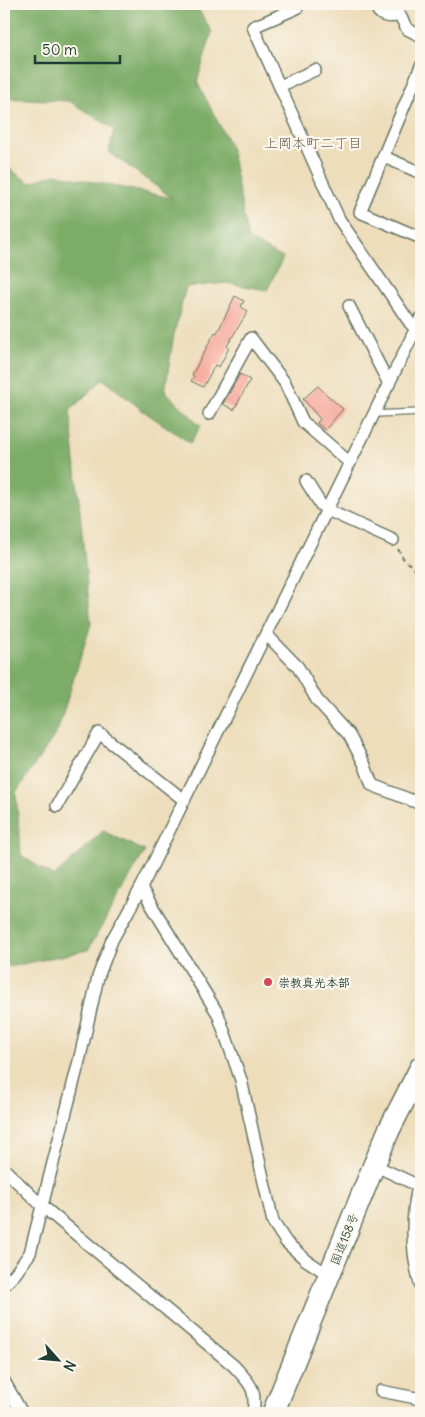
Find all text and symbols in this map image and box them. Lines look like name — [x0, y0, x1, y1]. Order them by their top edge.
scale bar — [35, 32, 120, 64]
text: 50 m — [42, 40, 77, 59]
district label: 上岡本町二丁目 — [264, 134, 362, 152]
place label: 崇教真光本部 — [278, 975, 350, 990]
marker: 崇教真光本部 — [262, 976, 274, 988]
street label: 国道158号 — [327, 1211, 361, 1267]
north arrow — [32, 1334, 82, 1384]
text: N — [59, 1358, 80, 1374]

